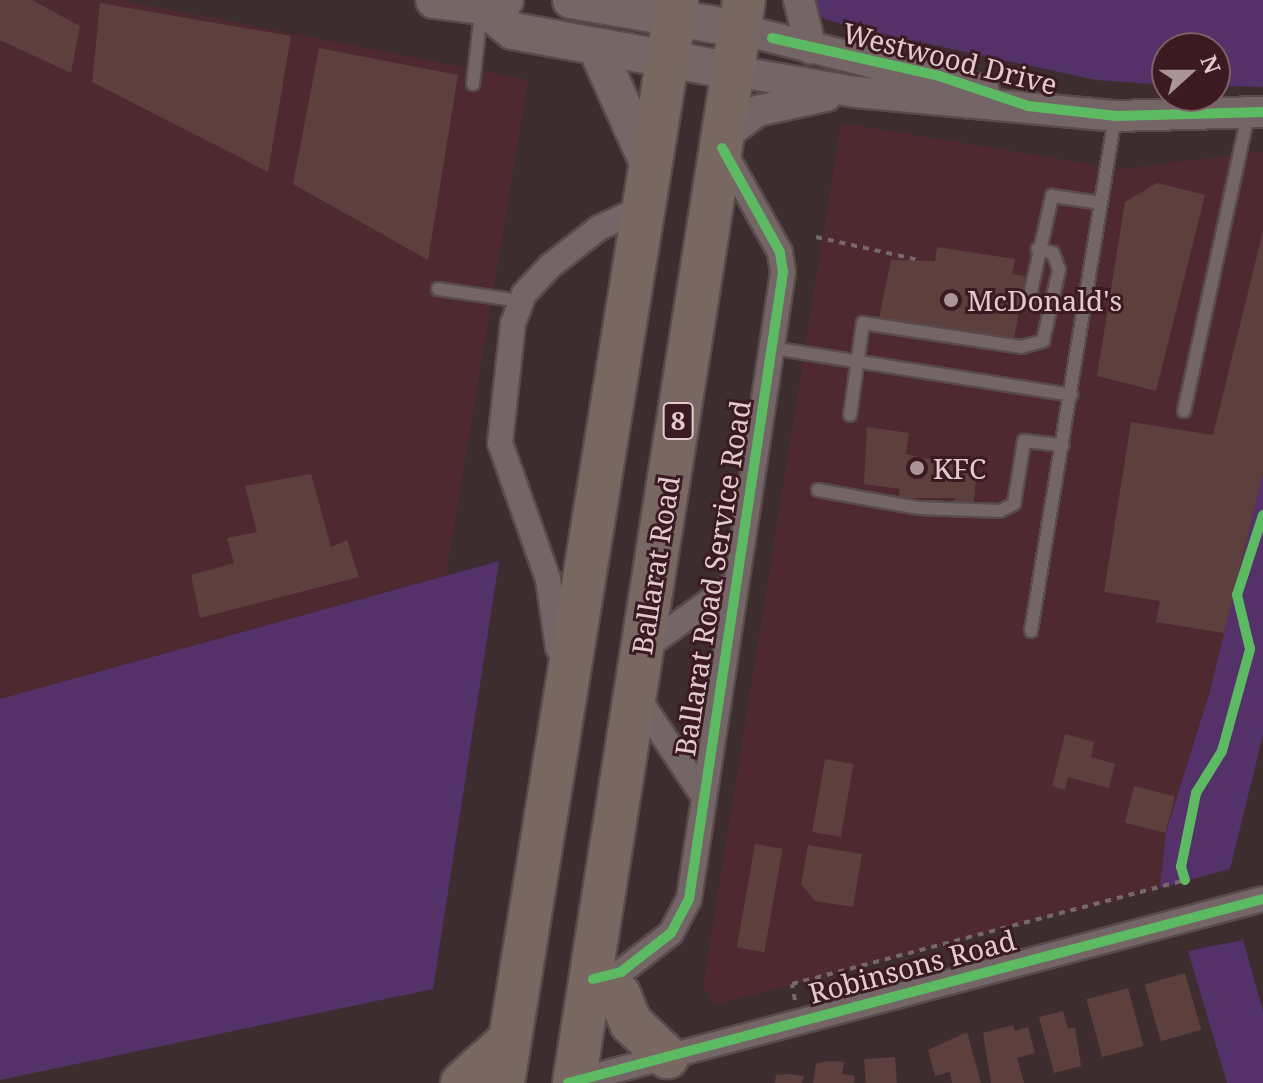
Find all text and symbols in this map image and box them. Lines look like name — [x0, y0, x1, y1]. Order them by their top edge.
street label: Westwood Drive — [839, 15, 1061, 101]
north arrow — [1151, 32, 1231, 112]
text: N — [1194, 51, 1229, 78]
place label: McDonald's — [967, 283, 1122, 317]
marker: McDonald's — [942, 291, 960, 309]
street label: Ballarat Road Service Road — [667, 398, 757, 758]
road number: 8 — [662, 399, 694, 443]
place label: KFC — [933, 451, 986, 485]
marker: KFC — [908, 459, 926, 477]
street label: Ballarat Road — [624, 473, 686, 657]
street label: Robinsons Road — [805, 922, 1019, 1010]

